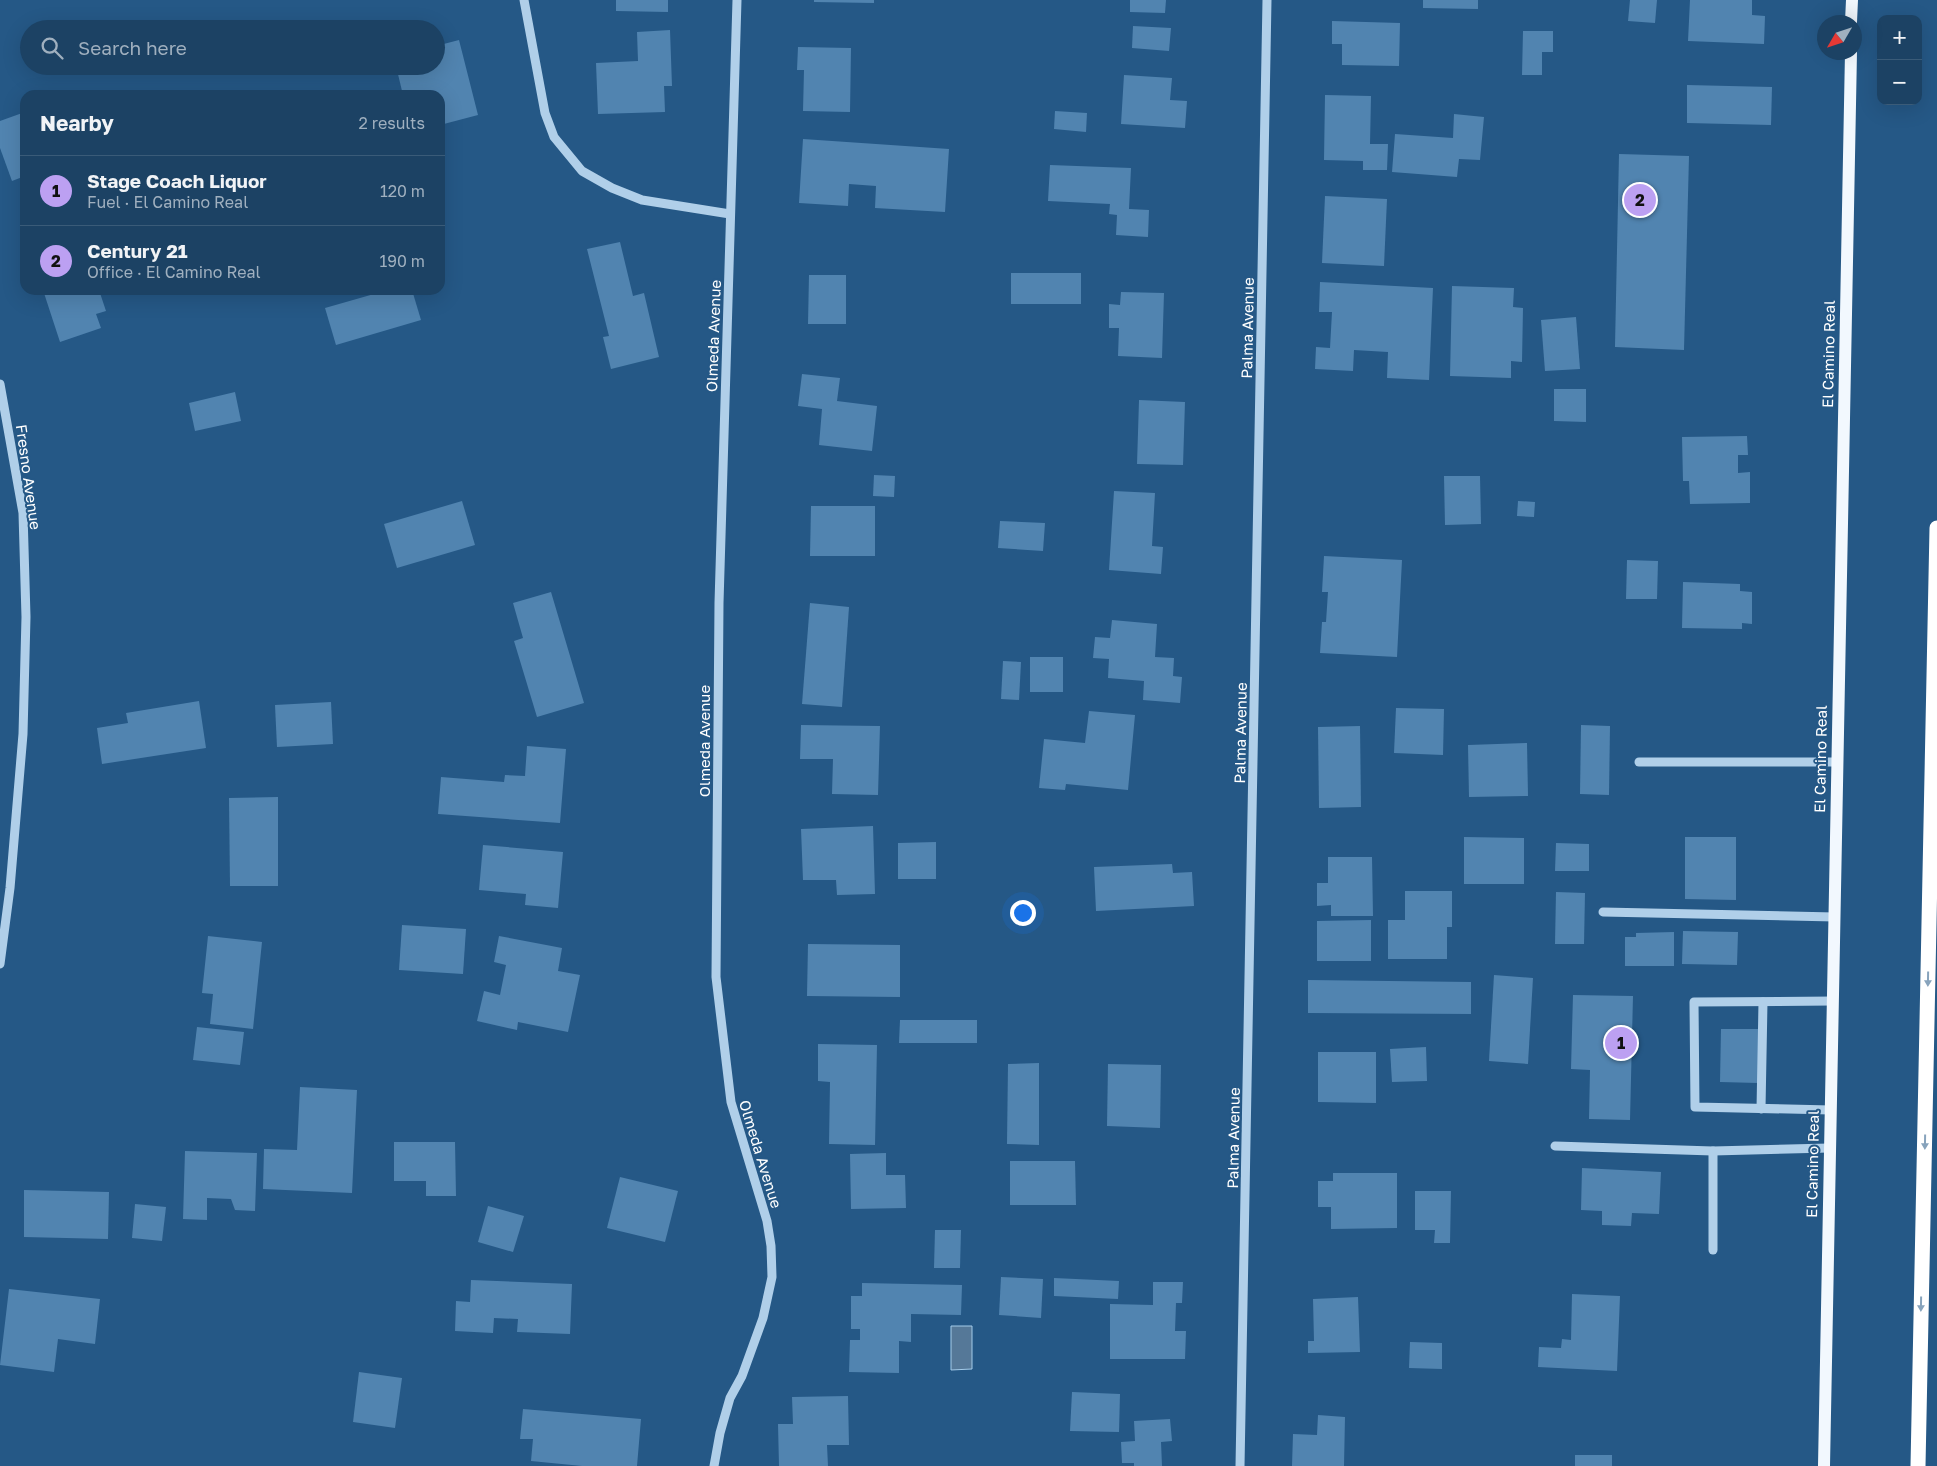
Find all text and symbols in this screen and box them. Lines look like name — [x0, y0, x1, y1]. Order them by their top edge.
north arrow — [1817, 15, 1862, 60]
map controls — [1877, 15, 1922, 105]
button: + — [1877, 15, 1922, 60]
search box — [20, 20, 445, 75]
icon: search — [38, 34, 66, 62]
text: Search here — [78, 36, 187, 59]
button: − — [1877, 60, 1922, 105]
text: Nearby — [40, 110, 114, 136]
text: 2 results — [359, 113, 425, 133]
text: Stage Coach Liquor — [87, 169, 267, 192]
text: 1 — [52, 181, 60, 201]
text: 120 m — [380, 181, 425, 201]
pin: 2 — [1624, 181, 1656, 219]
text: Fuel · El Camino Real — [87, 192, 248, 212]
text: Century 21 — [87, 239, 188, 262]
text: 2 — [51, 251, 61, 271]
text: 190 m — [379, 251, 425, 271]
text: Office · El Camino Real — [87, 262, 261, 282]
street label: Palma Avenue — [1237, 277, 1257, 379]
street label: Olmeda Avenue — [702, 279, 724, 392]
street label: El Camino Real — [1818, 300, 1838, 408]
street label: Fresno Avenue — [13, 423, 45, 531]
street label: Palma Avenue — [1230, 682, 1250, 784]
street label: Olmeda Avenue — [695, 685, 713, 797]
street label: El Camino Real — [1810, 705, 1830, 813]
your location — [1010, 900, 1036, 926]
one-way arrow — [1924, 972, 1932, 988]
pin: 1 — [1605, 1024, 1637, 1062]
street label: Palma Avenue — [1223, 1087, 1243, 1189]
street label: Olmeda Avenue — [736, 1098, 786, 1211]
street label: El Camino Real — [1802, 1110, 1822, 1218]
one-way arrow — [1920, 1134, 1928, 1150]
one-way arrow — [1917, 1297, 1925, 1313]

